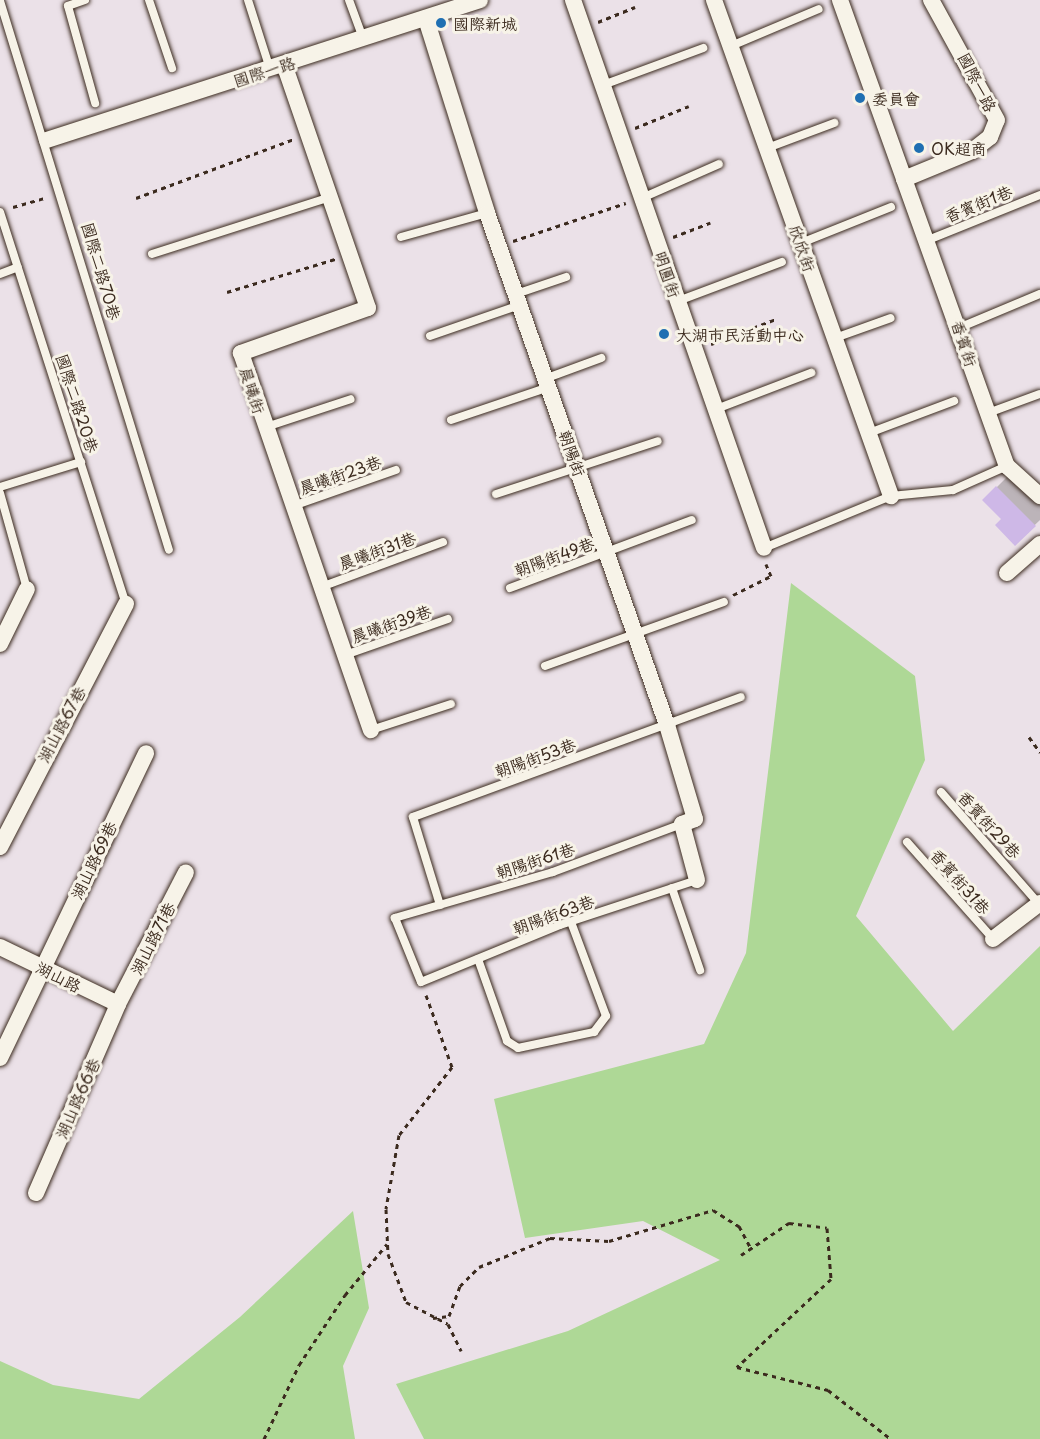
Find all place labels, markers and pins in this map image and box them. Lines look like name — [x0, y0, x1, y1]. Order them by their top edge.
place label: 國際新城 — [453, 13, 517, 33]
marker: 國際新城 — [434, 16, 448, 30]
place label: 委員會 — [872, 88, 920, 108]
marker: 委員會 — [853, 91, 867, 105]
place label: OK超商 — [931, 138, 987, 158]
marker: OK超商 — [912, 141, 926, 155]
place label: 大湖市民活動中心 — [676, 324, 804, 344]
marker: 大湖市民活動中心 — [657, 327, 671, 341]

